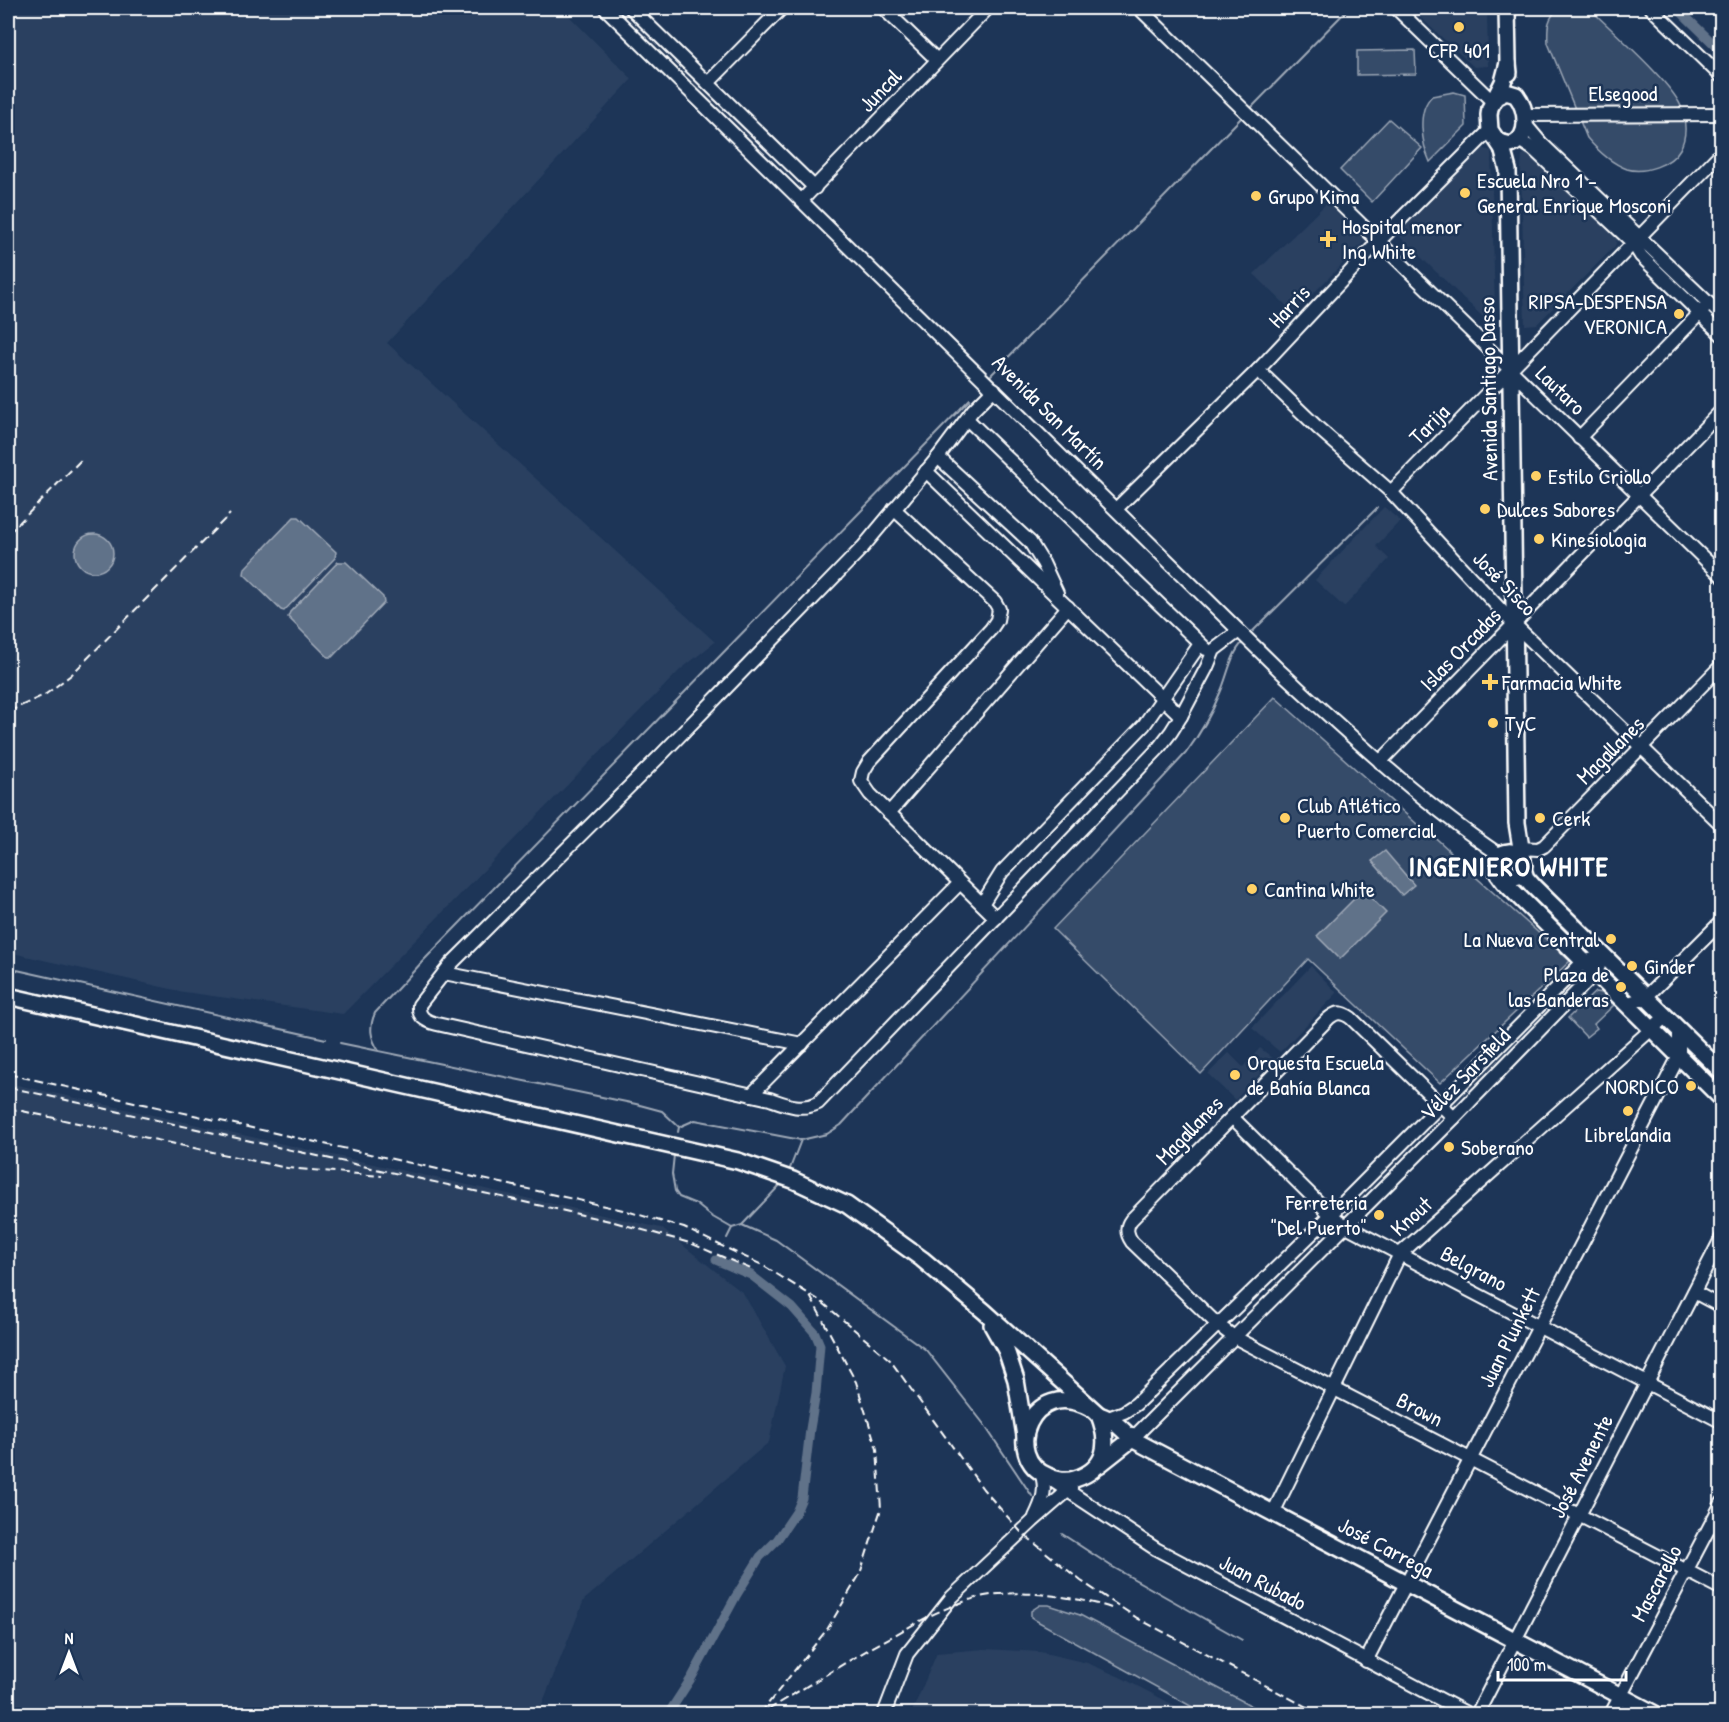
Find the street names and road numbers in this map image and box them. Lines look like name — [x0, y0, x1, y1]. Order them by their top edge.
street label: Juncal — [852, 62, 908, 118]
street label: Elsegood — [1589, 78, 1658, 108]
street label: Harris — [1261, 278, 1317, 334]
street label: Avenida Santiago Dasso — [1471, 297, 1505, 481]
street label: Avenida San Martín — [986, 348, 1114, 476]
street label: Lautaro — [1529, 359, 1593, 421]
street label: Tarija — [1402, 397, 1456, 451]
street label: José Sisco — [1466, 544, 1544, 622]
street label: Islas Orcadas — [1413, 601, 1507, 697]
street label: Magallanes — [1569, 709, 1651, 791]
street label: Vélez Sarsfield — [1413, 1021, 1517, 1127]
street label: Magallanes — [1149, 1089, 1229, 1171]
street label: Knout — [1384, 1189, 1439, 1243]
street label: Belgrano — [1435, 1238, 1513, 1298]
street label: Juan Plunkett — [1471, 1281, 1547, 1392]
street label: Brown — [1392, 1385, 1448, 1433]
street label: José Avenente — [1542, 1409, 1620, 1523]
street label: José Carrega — [1333, 1509, 1439, 1585]
street label: Mascarello — [1623, 1539, 1689, 1627]
street label: Juan Rubado — [1214, 1547, 1312, 1617]

